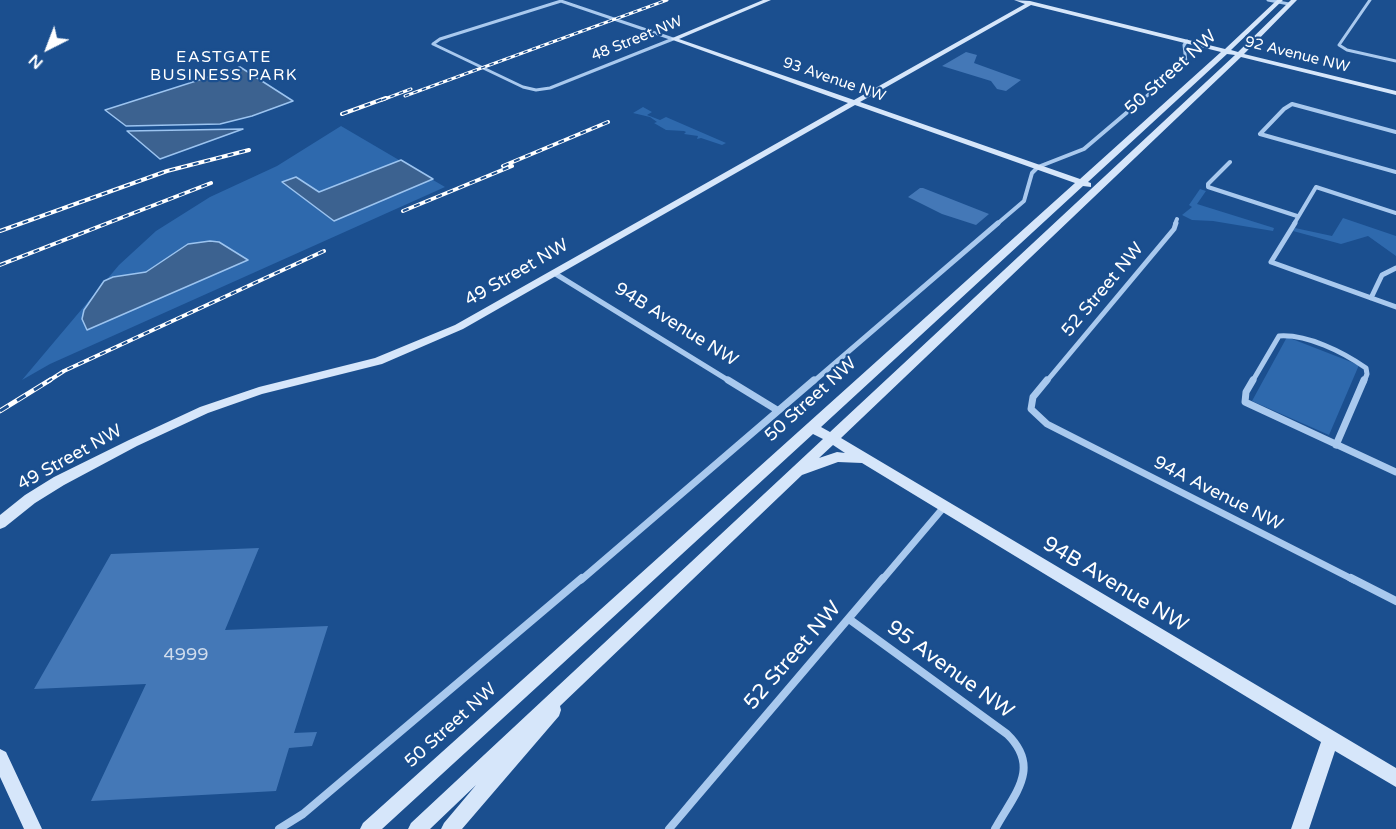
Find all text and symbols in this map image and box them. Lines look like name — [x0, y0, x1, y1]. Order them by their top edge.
street label: 48 Street NW — [589, 13, 685, 65]
north arrow — [18, 18, 78, 78]
street label: 50 Street NW — [1121, 26, 1221, 120]
street label: 92 Avenue NW — [1243, 33, 1351, 77]
district label: EASTGATE BUSINESS PARK — [150, 48, 298, 86]
text: N — [24, 50, 47, 73]
street label: 93 Avenue NW — [780, 54, 888, 106]
street label: 49 Street NW — [461, 235, 573, 311]
street label: 52 Street NW — [1057, 239, 1149, 341]
street label: 94B Avenue NW — [610, 278, 742, 372]
street label: 50 Street NW — [761, 353, 861, 447]
street label: 49 Street NW — [14, 420, 126, 496]
street label: 94A Avenue NW — [1150, 452, 1286, 536]
street label: 94B Avenue NW — [1038, 532, 1192, 638]
street label: 52 Street NW — [739, 597, 847, 715]
street label: 95 Avenue NW — [882, 616, 1018, 724]
house number: 4999 — [163, 644, 209, 666]
street label: 50 Street NW — [401, 679, 501, 773]

